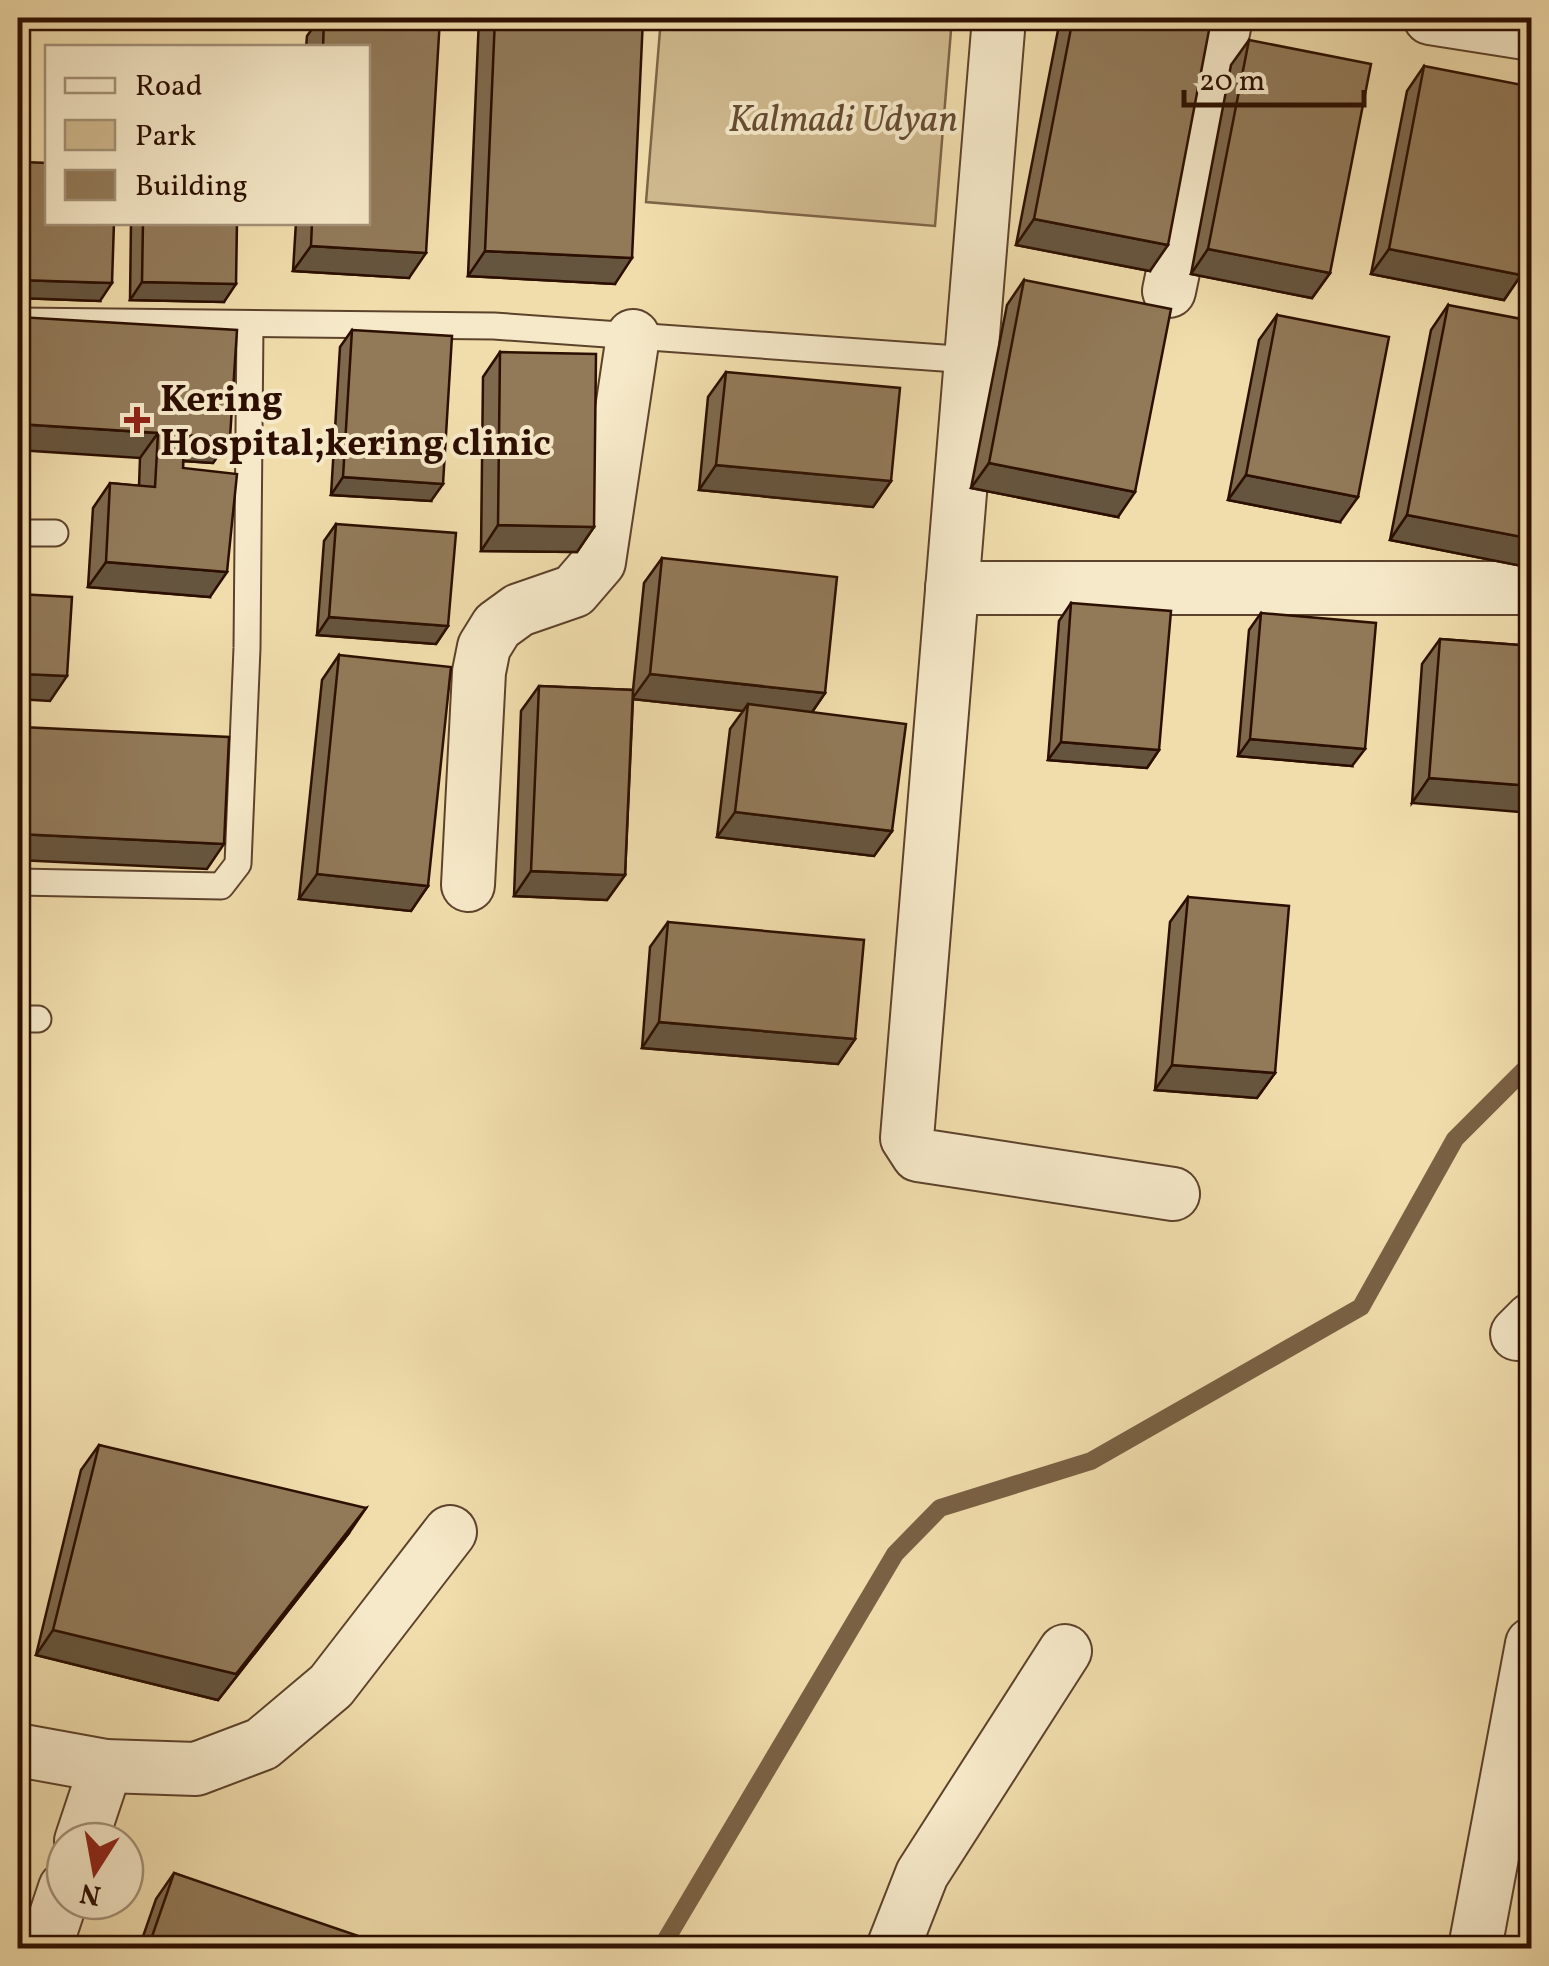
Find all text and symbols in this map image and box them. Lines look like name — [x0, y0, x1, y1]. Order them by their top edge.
legend — [45, 45, 370, 225]
scale bar — [1184, 45, 1364, 107]
text: 20 m — [1199, 61, 1265, 103]
text: Road — [135, 66, 203, 108]
park label: Kalmadi Udyan — [728, 95, 958, 148]
text: Park — [135, 116, 196, 158]
text: Building — [135, 166, 248, 208]
place label: Kering Hospital;kering clinic — [160, 375, 551, 472]
marker: Kering Hospital;kering clinic — [124, 407, 150, 433]
north arrow — [45, 1821, 145, 1921]
text: N — [77, 1872, 104, 1914]

